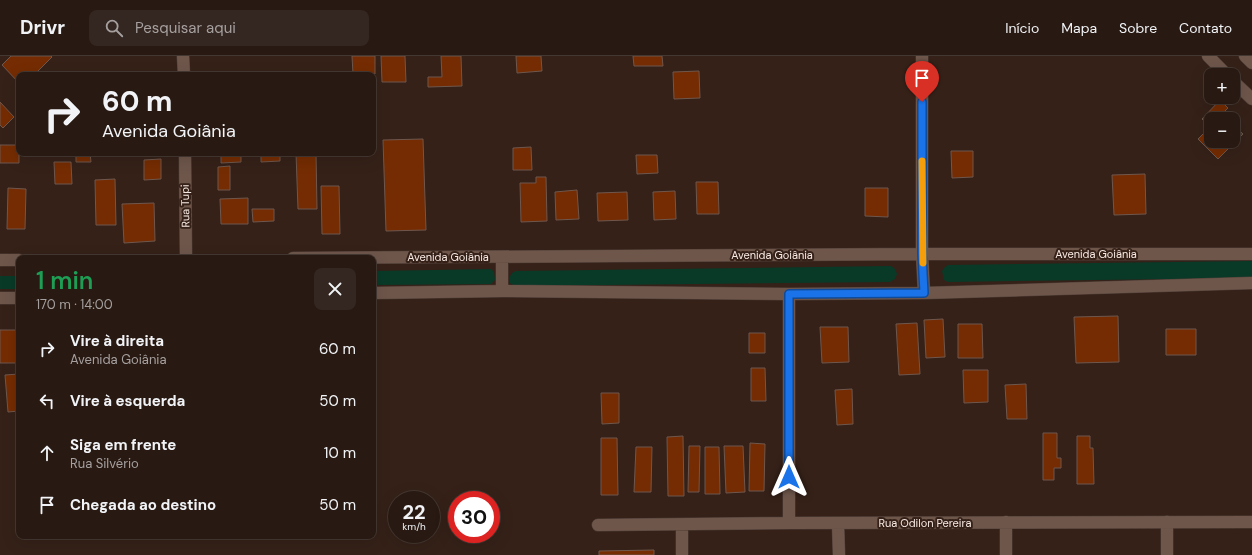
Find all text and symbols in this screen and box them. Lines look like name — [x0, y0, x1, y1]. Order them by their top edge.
search box — [89, 10, 369, 46]
text: Drivr — [20, 15, 65, 40]
icon: search — [103, 17, 125, 39]
text: Pesquisar aqui — [135, 18, 236, 38]
text: Início — [1005, 19, 1039, 37]
text: Mapa — [1061, 19, 1097, 37]
text: Sobre — [1119, 19, 1157, 37]
text: Contato — [1179, 19, 1232, 37]
pin — [905, 61, 939, 102]
icon: arrive — [911, 67, 933, 89]
map controls — [1204, 68, 1240, 148]
button: + — [1204, 68, 1240, 104]
text: 60 m — [102, 83, 172, 120]
icon: right — [36, 88, 88, 140]
button: − — [1204, 112, 1240, 148]
text: Avenida Goiânia — [102, 119, 236, 143]
street label: Rua Tupi — [178, 184, 192, 228]
street label: Avenida Goiânia — [1055, 247, 1137, 261]
street label: Avenida Goiânia — [731, 248, 813, 262]
street label: Avenida Goiânia — [407, 250, 489, 264]
text: 1 min — [36, 265, 93, 296]
button: close — [314, 268, 356, 310]
text: 170 m · 14:00 — [36, 296, 113, 313]
text: Vire à direita — [70, 331, 164, 351]
icon: right — [36, 338, 58, 360]
text: 60 m — [319, 339, 356, 359]
text: Avenida Goiânia — [70, 351, 167, 368]
icon: left — [36, 390, 58, 412]
text: Vire à esquerda — [70, 391, 185, 411]
text: 50 m — [319, 391, 356, 411]
text: Siga em frente — [70, 435, 176, 455]
icon: ahead — [36, 442, 58, 464]
text: 10 m — [324, 443, 356, 463]
text: Rua Silvério — [70, 455, 139, 472]
position arrow — [768, 456, 810, 498]
speed limit sign: 30 — [448, 491, 500, 543]
icon: arrive — [36, 494, 58, 516]
text: Chegada ao destino — [70, 495, 216, 515]
text: 50 m — [319, 495, 356, 515]
text: 22 — [402, 499, 426, 525]
street label: Rua Odilon Pereira — [878, 516, 972, 530]
text: km/h — [402, 520, 426, 533]

